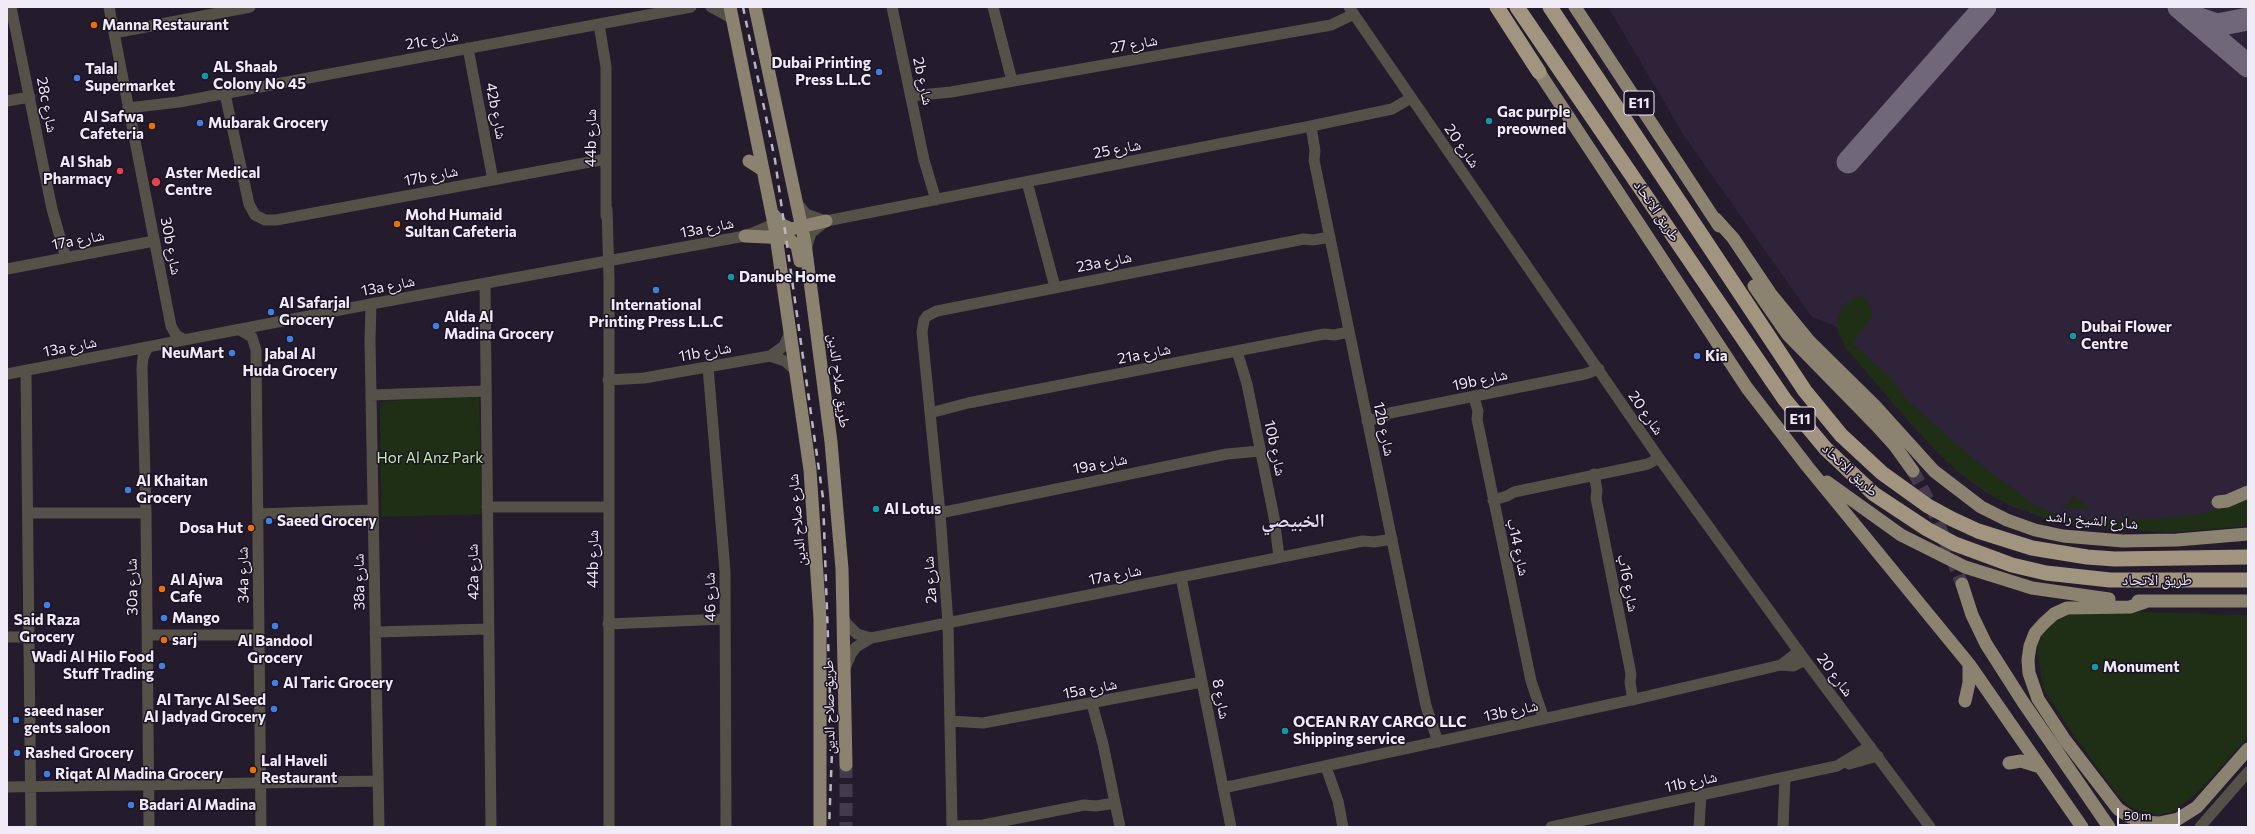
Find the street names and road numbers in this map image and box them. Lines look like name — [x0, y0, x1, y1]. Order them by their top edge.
street label: 21c شارع — [404, 26, 460, 54]
street label: شارع 27 — [1109, 31, 1159, 57]
street label: 2b شارع — [909, 55, 937, 107]
street label: 28c شارع — [33, 76, 61, 134]
street label: 42b شارع — [482, 81, 510, 141]
road number: E11 — [1624, 91, 1654, 115]
street label: 44b شارع — [582, 109, 600, 167]
street label: شارع 20 — [1440, 121, 1484, 171]
street label: شارع 25 — [1092, 136, 1142, 162]
street label: 17b شارع — [402, 162, 460, 190]
street label: طريق الاتحاد — [1630, 177, 1684, 245]
street label: 13a شارع — [679, 214, 735, 242]
street label: 30b شارع — [157, 216, 185, 276]
street label: 17a شارع — [50, 226, 106, 254]
street label: 23a شارع — [1075, 248, 1133, 276]
street label: 13a شارع — [360, 272, 416, 300]
street label: 13a شارع — [42, 333, 98, 361]
street label: طريق صلاح الدين — [824, 333, 854, 429]
street label: 11b شارع — [677, 339, 733, 365]
street label: 21a شارع — [1116, 340, 1172, 368]
street label: 19b شارع — [1451, 365, 1509, 395]
street label: شارع 20 — [1624, 388, 1668, 438]
street label: 12b شارع — [1369, 400, 1399, 458]
road number: E11 — [1785, 407, 1815, 431]
street label: 10b شارع — [1260, 419, 1290, 477]
street label: طريق الاتحاد — [1818, 440, 1882, 500]
street label: 19a شارع — [1071, 450, 1129, 478]
street label: شارع صلاح الدين — [784, 473, 810, 567]
street label: شارع الشيخ راشد — [2045, 507, 2139, 533]
street label: شارع 14ب — [1503, 517, 1533, 577]
street label: 44b شارع — [584, 530, 602, 588]
street label: 42a شارع — [464, 544, 482, 600]
street label: 34a شارع — [234, 546, 252, 604]
street label: 38a شارع — [350, 553, 368, 611]
street label: شارع 16ب — [1614, 553, 1642, 613]
street label: 2a شارع — [919, 556, 941, 604]
street label: 30a شارع — [122, 558, 142, 616]
street label: 17a شارع — [1087, 561, 1143, 589]
street label: طريق الاتحاد — [2122, 571, 2192, 589]
street label: شارع 46 — [701, 572, 719, 622]
street label: شارع 20 — [1813, 650, 1857, 700]
street label: طريق صلاح الدين — [819, 659, 839, 755]
street label: 15a شارع — [1062, 675, 1118, 703]
street label: شارع 8 — [1208, 677, 1234, 721]
street label: 13b شارع — [1482, 696, 1540, 726]
street label: 11b شارع — [1663, 768, 1719, 796]

